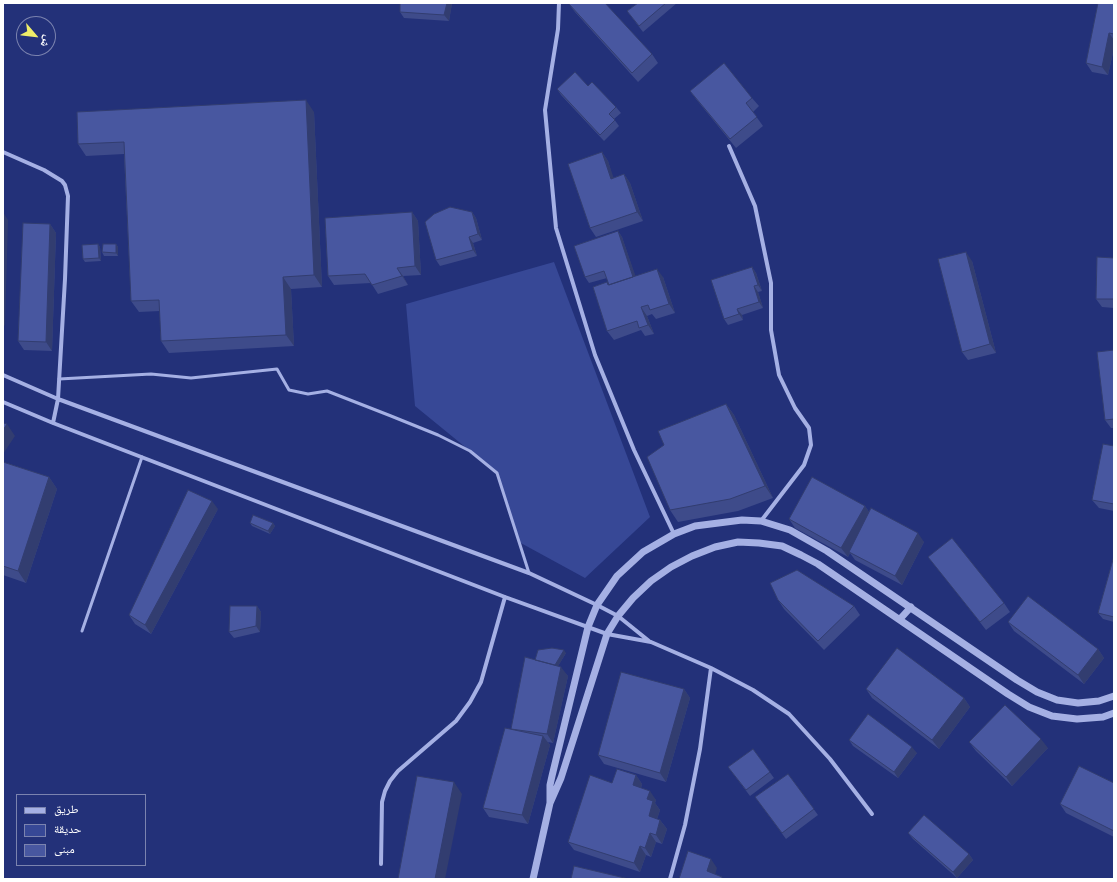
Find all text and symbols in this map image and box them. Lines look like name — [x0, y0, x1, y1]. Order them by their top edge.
north arrow — [16, 16, 56, 56]
text: ش — [38, 33, 55, 50]
legend — [16, 794, 146, 866]
text: طريق — [54, 802, 79, 817]
text: حديقة — [54, 822, 82, 837]
text: مبنى — [54, 842, 75, 857]

